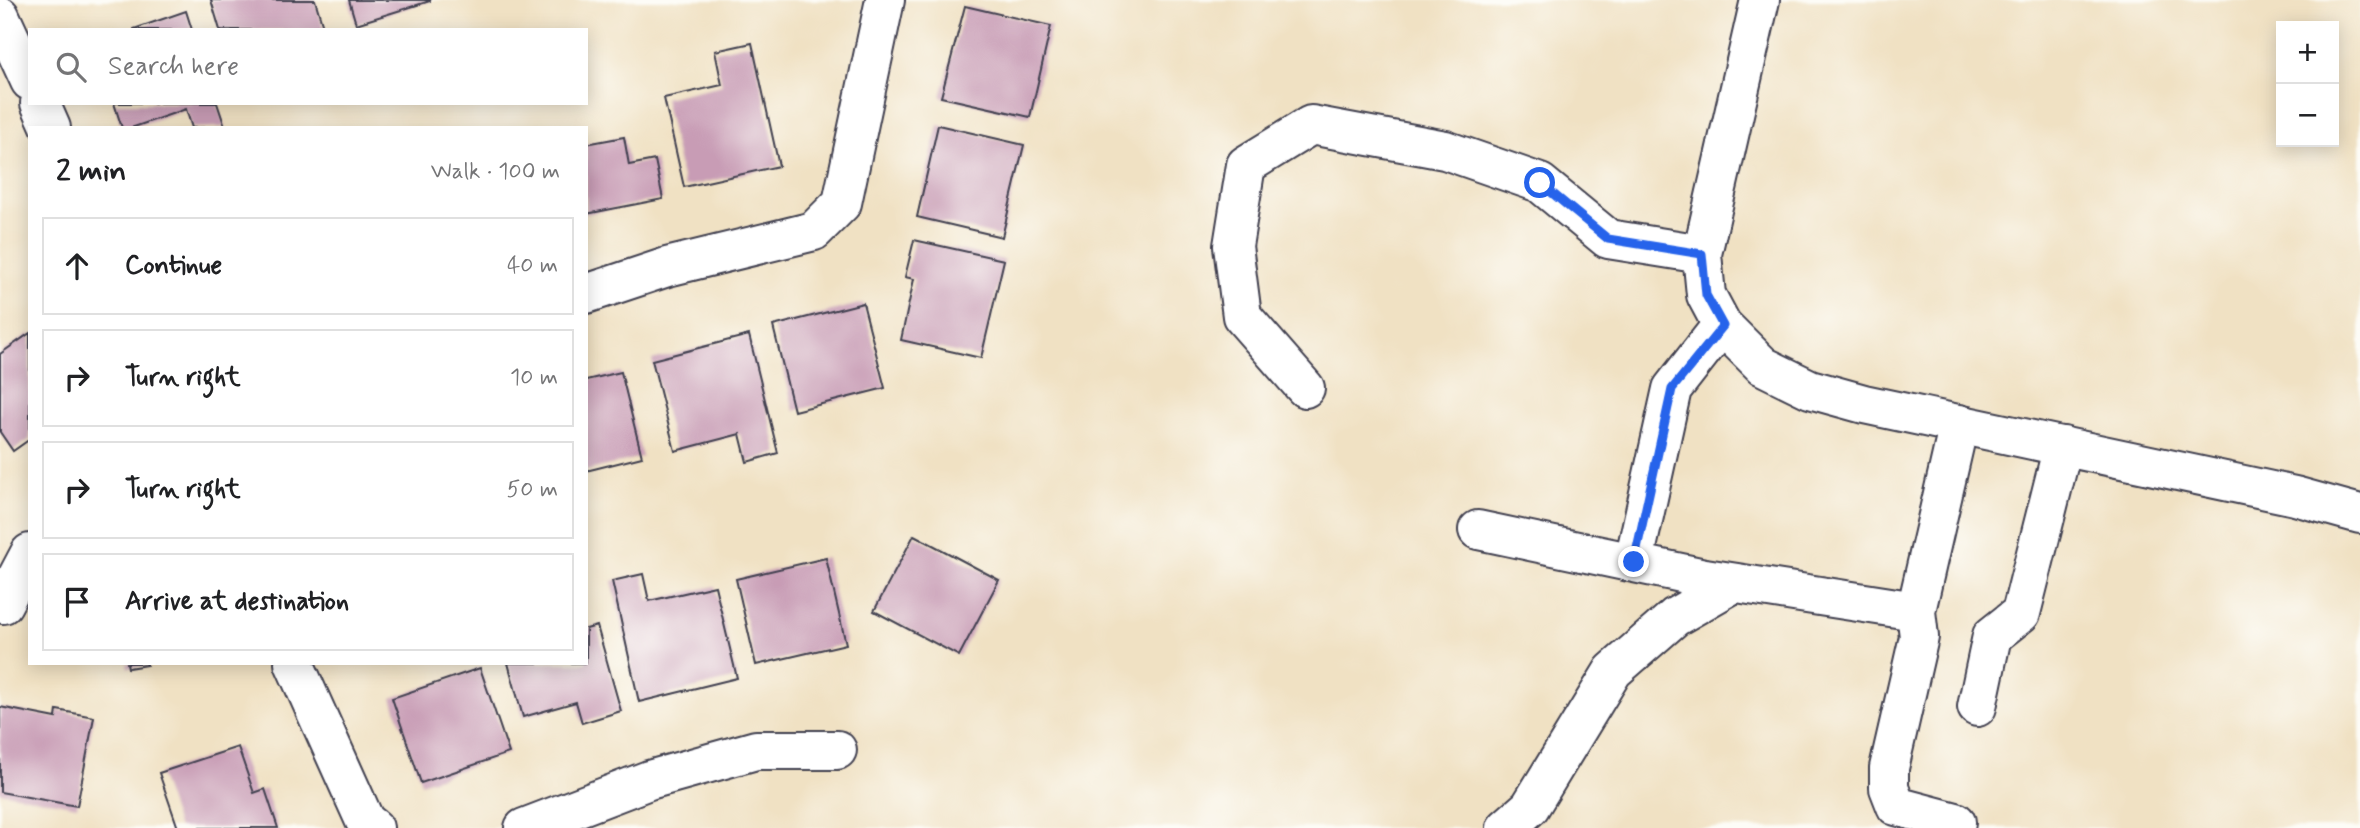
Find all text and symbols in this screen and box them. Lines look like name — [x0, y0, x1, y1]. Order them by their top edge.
map controls — [2276, 21, 2339, 147]
button: + — [2276, 21, 2339, 84]
search box — [28, 28, 588, 105]
icon: search — [52, 48, 90, 86]
text: Search here — [108, 50, 239, 84]
button: − — [2276, 84, 2339, 147]
text: 2 min — [56, 152, 126, 191]
text: Walk · 100 m — [431, 157, 560, 187]
route start — [1524, 167, 1555, 198]
icon: ahead — [58, 247, 96, 285]
text: Continue — [125, 249, 222, 283]
text: 40 m — [507, 251, 558, 281]
icon: right — [58, 359, 96, 397]
text: Turn right — [125, 361, 241, 395]
text: 10 m — [510, 363, 558, 393]
icon: right — [58, 471, 96, 509]
text: Turn right — [125, 473, 241, 507]
text: 50 m — [507, 475, 558, 505]
route end — [1618, 546, 1649, 577]
icon: arrive — [58, 583, 96, 621]
text: Arrive at destination — [125, 585, 349, 619]

